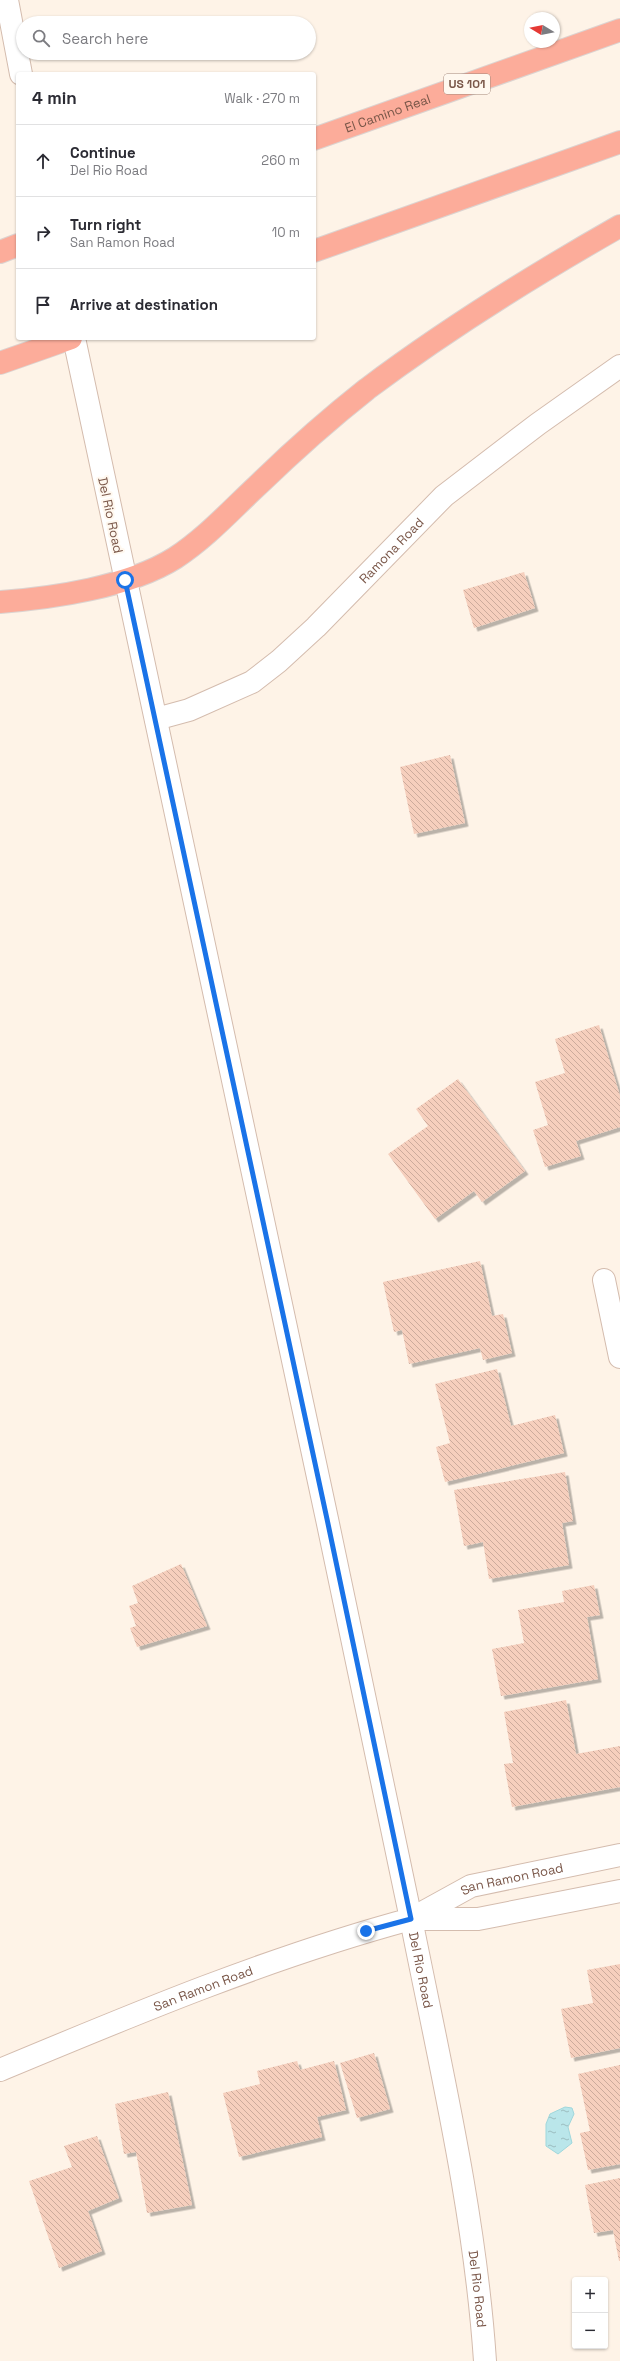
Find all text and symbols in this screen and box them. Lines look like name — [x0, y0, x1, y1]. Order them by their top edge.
north arrow — [524, 12, 560, 48]
search box — [16, 16, 316, 60]
icon: search — [30, 27, 52, 49]
text: Search here — [62, 29, 148, 48]
road number: US 101 — [444, 74, 490, 94]
text: 4 min — [32, 87, 77, 109]
text: Walk · 270 m — [224, 90, 300, 107]
street label: El Camino Real — [342, 90, 433, 136]
text: Continue — [70, 143, 136, 162]
icon: ahead — [32, 150, 54, 172]
text: 260 m — [261, 152, 300, 169]
text: Del Rio Road — [70, 162, 148, 179]
text: Turn right — [70, 215, 141, 234]
icon: right — [32, 222, 54, 244]
text: 10 m — [272, 224, 300, 241]
text: San Ramon Road — [70, 234, 175, 251]
icon: arrive — [32, 294, 54, 316]
text: Arrive at destination — [70, 295, 218, 314]
street label: Del Rio Road — [94, 475, 127, 555]
street label: Ramona Road — [355, 514, 427, 587]
route start — [116, 571, 134, 589]
street label: San Ramon Road — [458, 1859, 565, 1899]
route end — [357, 1922, 375, 1940]
street label: Del Rio Road — [405, 1930, 437, 2010]
street label: San Ramon Road — [151, 1962, 255, 2015]
street label: Del Rio Road — [464, 2249, 490, 2328]
map controls — [572, 2277, 608, 2349]
button: + — [572, 2277, 608, 2313]
button: − — [572, 2313, 608, 2349]

